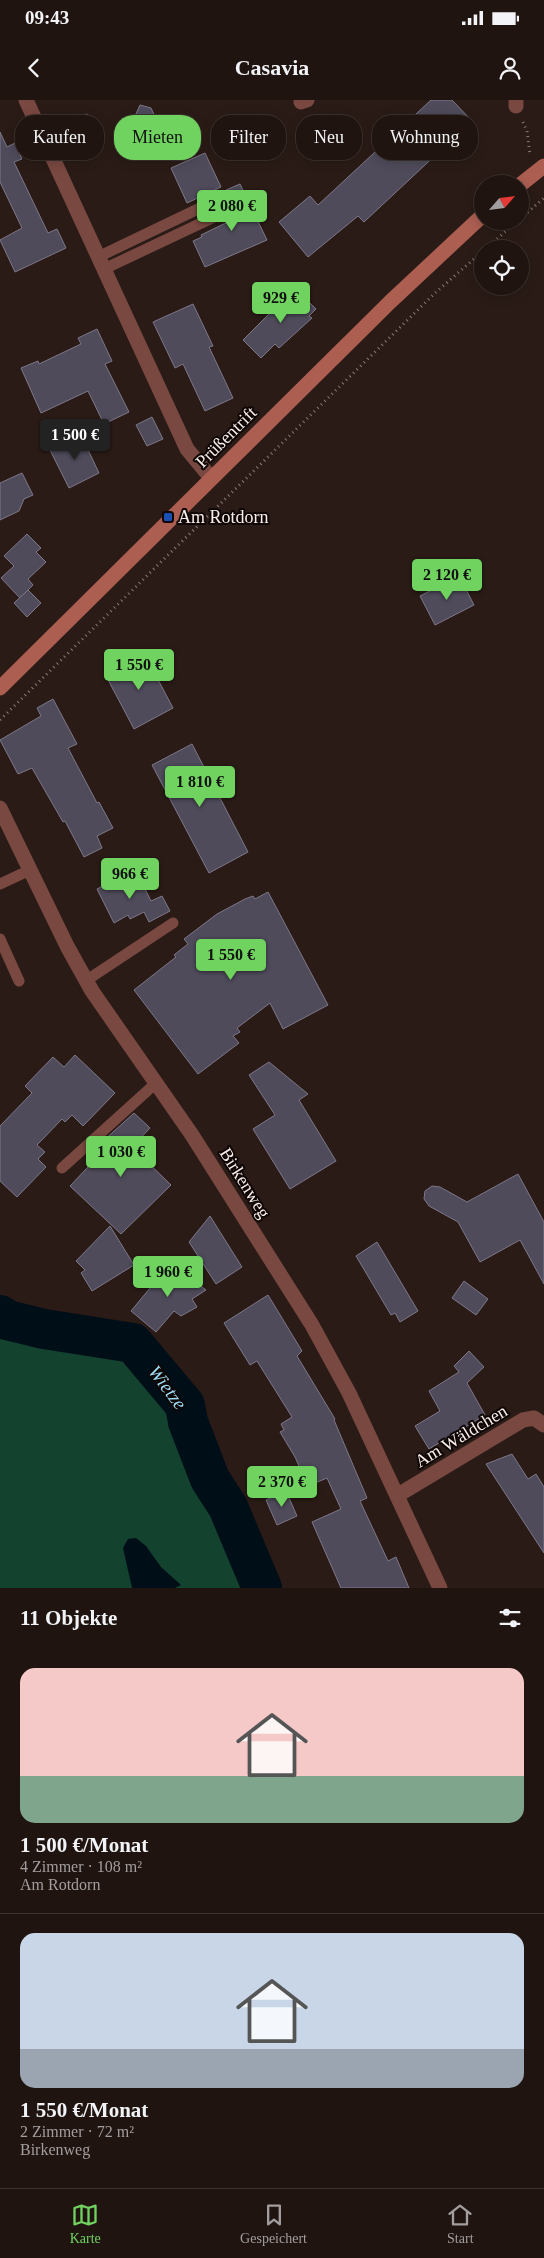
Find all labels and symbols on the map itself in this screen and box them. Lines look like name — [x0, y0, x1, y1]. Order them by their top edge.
north arrow — [474, 175, 529, 230]
pin: 2 080 € — [186, 190, 278, 232]
pin: 929 € — [246, 282, 316, 324]
street label: Prüßentrift — [191, 402, 261, 472]
pin: 1 500 € — [29, 418, 121, 461]
place label: Am Rotdorn — [178, 507, 269, 527]
marker: Am Rotdorn — [162, 511, 174, 523]
pin: 2 120 € — [401, 558, 493, 601]
pin: 1 550 € — [93, 648, 185, 691]
pin: 1 810 € — [154, 766, 246, 808]
pin: 966 € — [95, 858, 165, 900]
pin: 1 550 € — [185, 938, 277, 981]
pin: 1 030 € — [75, 1136, 167, 1178]
street label: Birkenweg — [216, 1144, 274, 1222]
pin: 1 960 € — [122, 1256, 214, 1298]
water label: Wietze — [144, 1361, 191, 1413]
street label: Am Wäldchen — [411, 1401, 511, 1471]
pin: 2 370 € — [236, 1466, 328, 1508]

